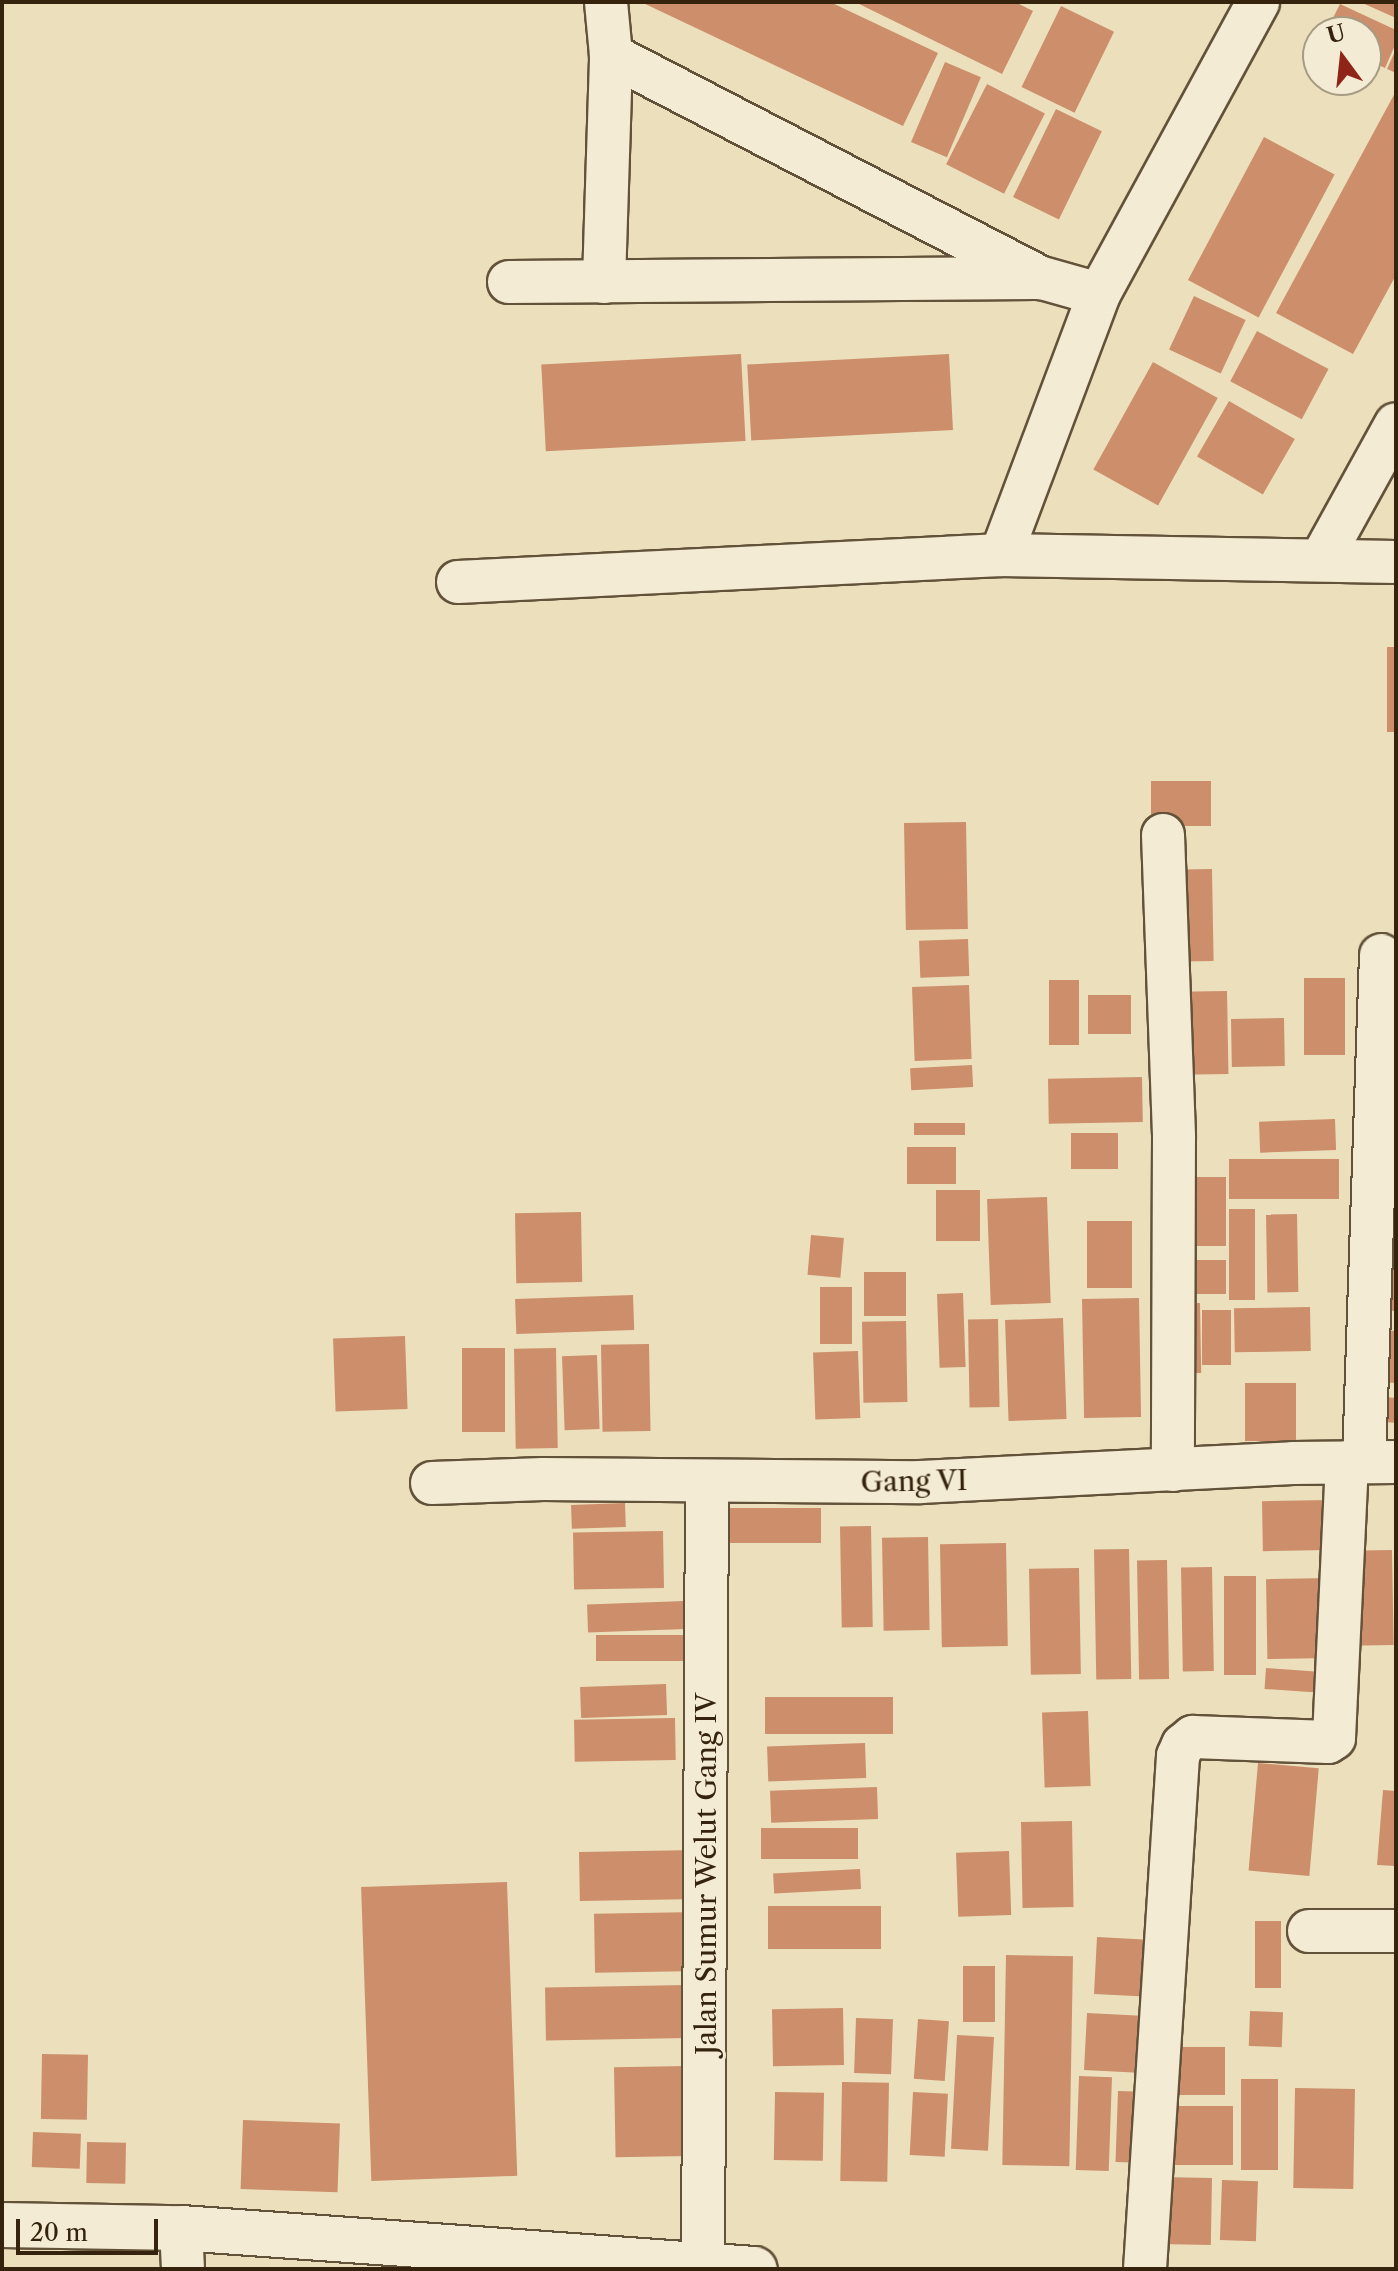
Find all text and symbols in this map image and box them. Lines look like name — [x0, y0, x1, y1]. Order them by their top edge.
north arrow — [1302, 16, 1382, 96]
text: U — [1324, 19, 1348, 50]
street label: Gang VI — [860, 1463, 968, 1499]
street label: Jalan Sumur Welut Gang IV — [689, 1692, 723, 2056]
scale bar — [20, 2203, 162, 2253]
text: 20 m — [30, 2218, 88, 2247]

